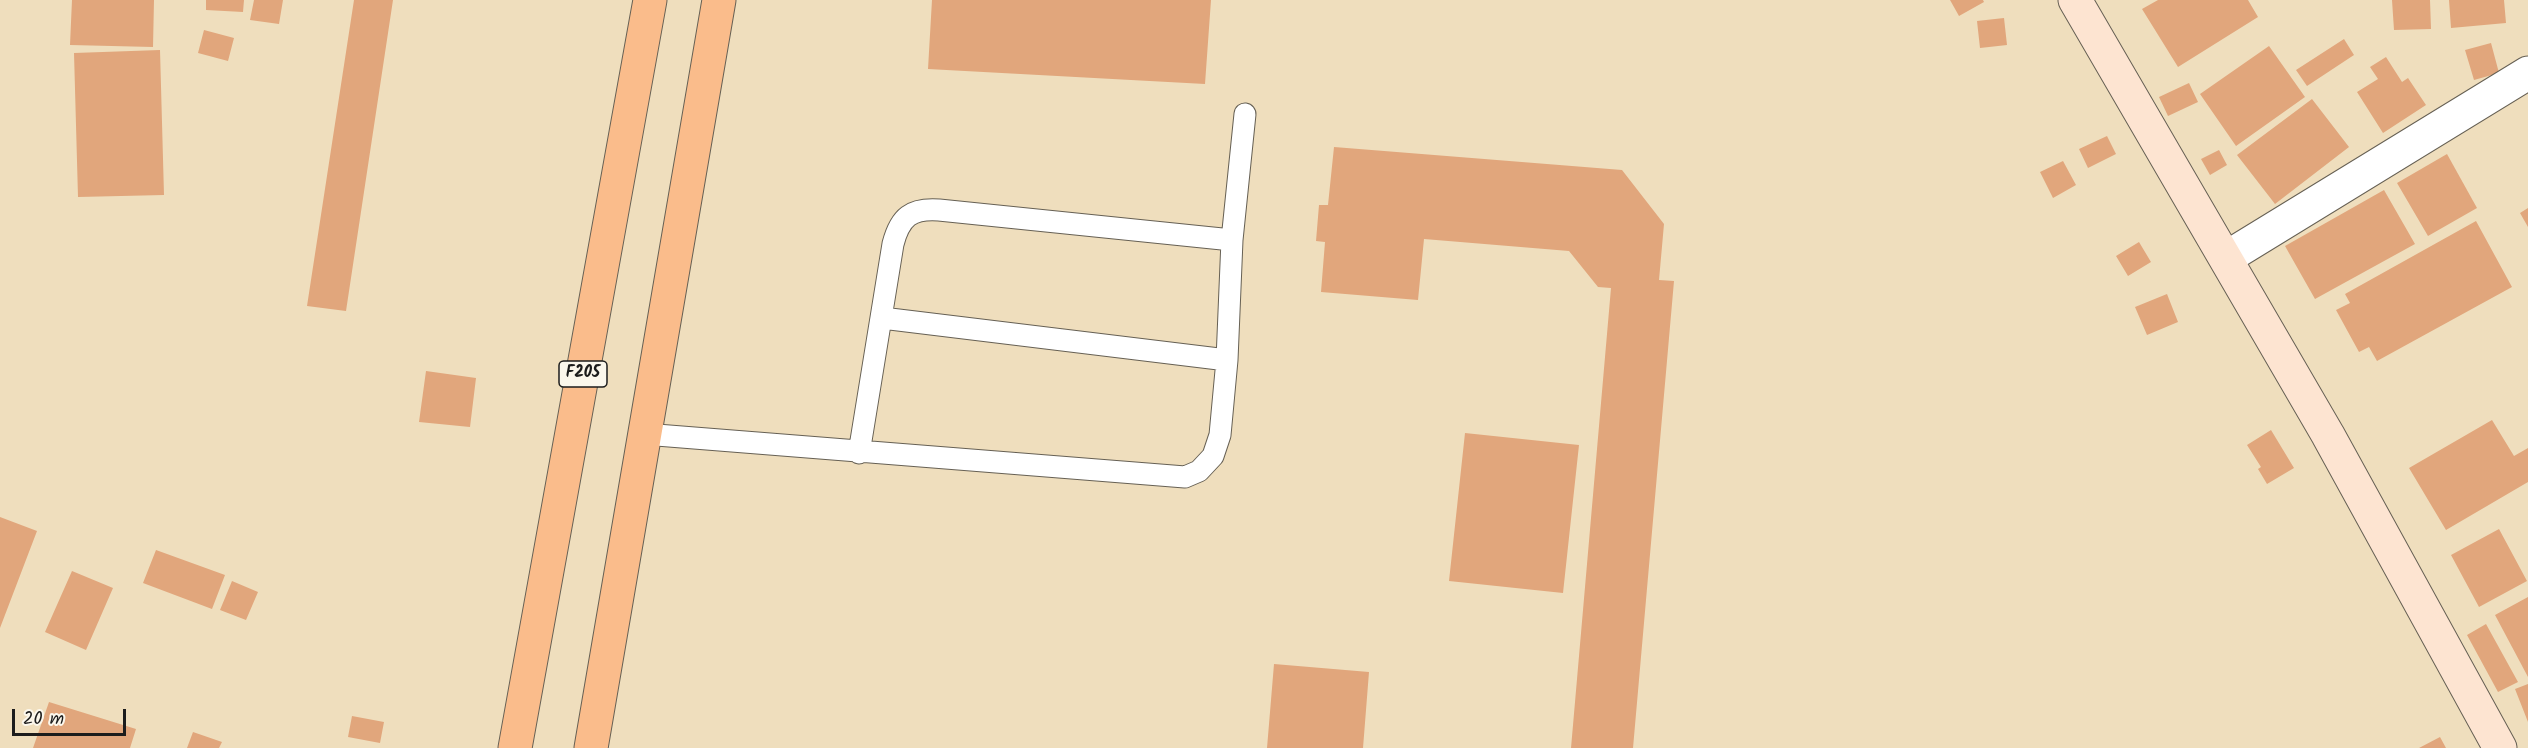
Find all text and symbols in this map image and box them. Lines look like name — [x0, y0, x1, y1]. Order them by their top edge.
road number: F205 — [559, 361, 607, 387]
scale bar — [15, 697, 129, 735]
text: 20 m — [23, 705, 64, 734]

